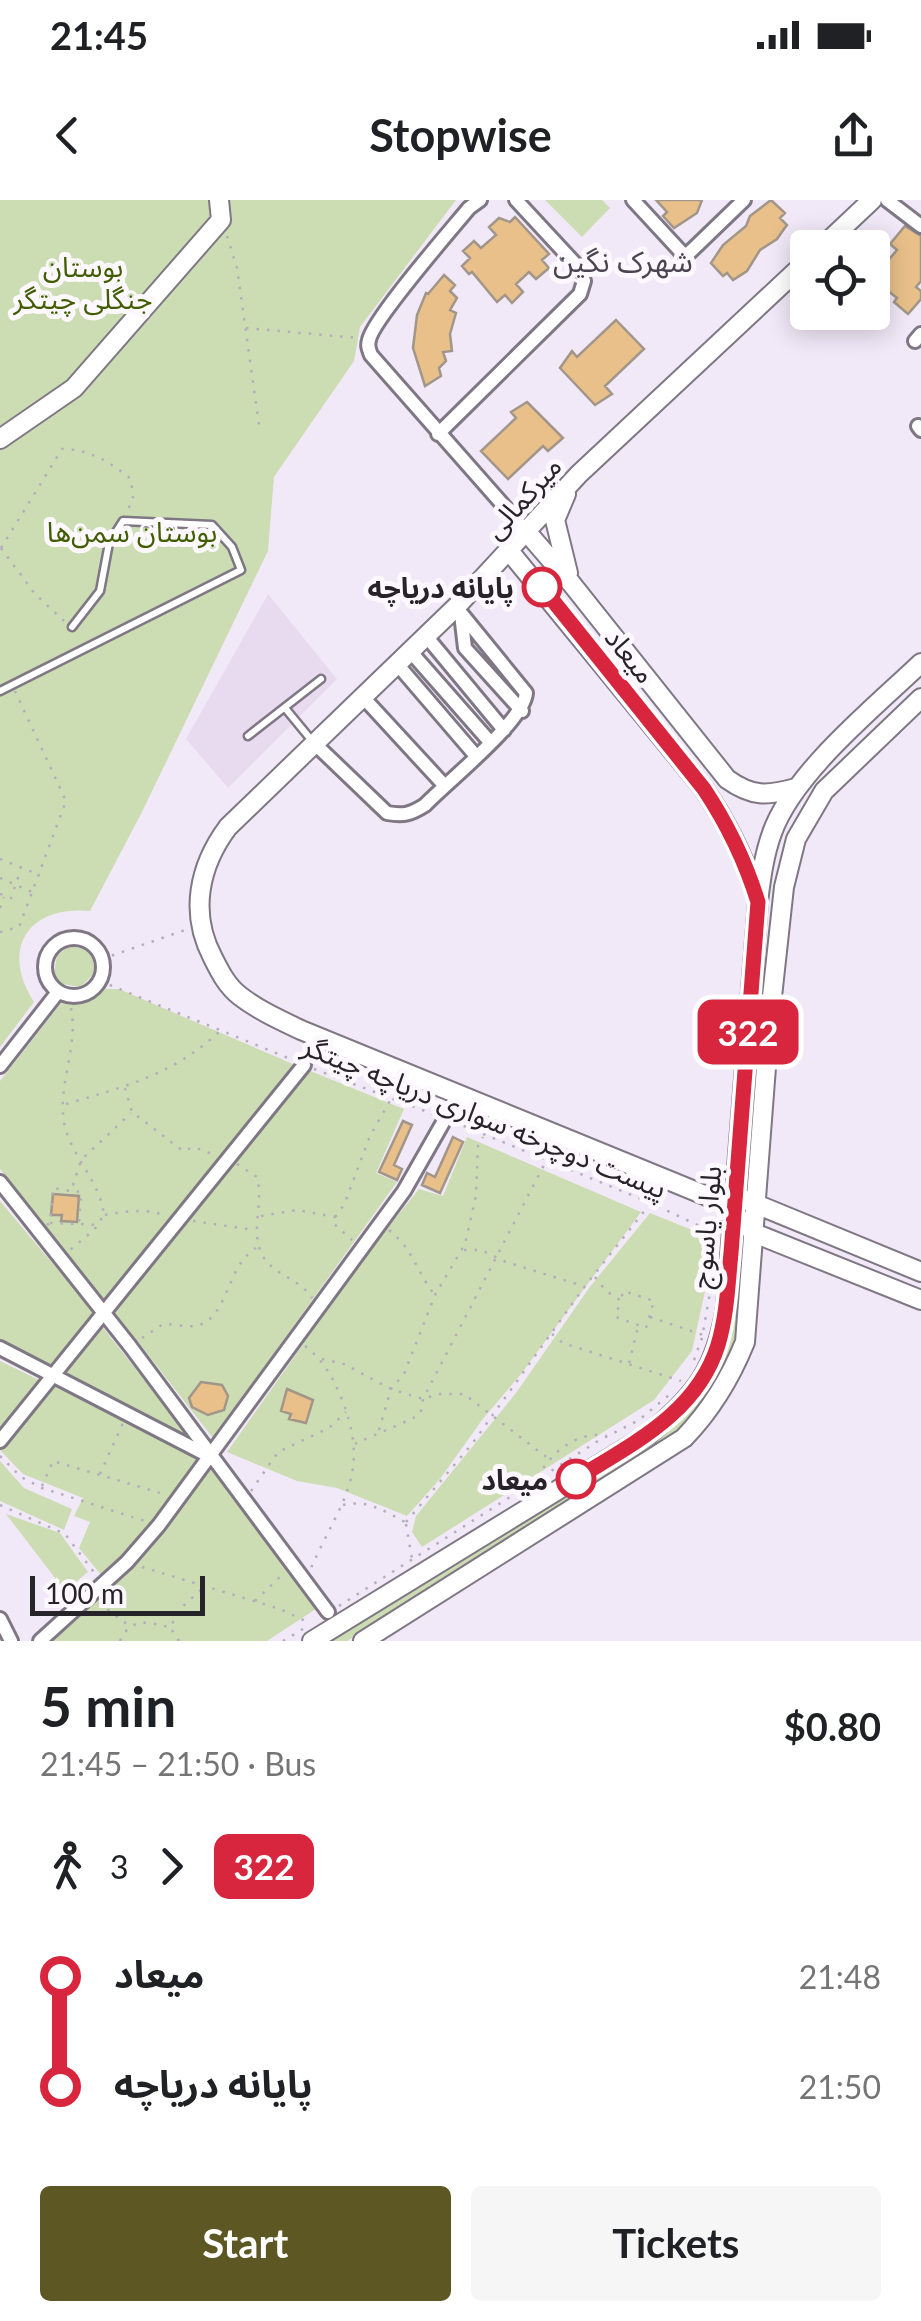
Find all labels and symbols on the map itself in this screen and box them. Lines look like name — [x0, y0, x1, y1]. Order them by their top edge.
district label: شهرک نگین — [553, 242, 693, 279]
park label: بوستان جنگلی چیتگر — [12, 249, 153, 317]
street label: میرکمالی — [476, 449, 568, 546]
park label: بوستان سمن‌ها — [47, 514, 217, 549]
marker: پایانه دریاچه — [523, 568, 561, 606]
place label: پایانه دریاچه — [368, 570, 514, 607]
street label: میعاد — [599, 621, 663, 689]
line badge: 322 — [690, 1000, 806, 1064]
street label: پیست دوچرخه سواری دریاچه چیتگر — [296, 1027, 672, 1207]
street label: بلوار یاسوج — [683, 1164, 732, 1290]
marker: میعاد — [557, 1460, 595, 1498]
place label: میعاد — [481, 1462, 548, 1496]
scale bar — [30, 1571, 205, 1616]

